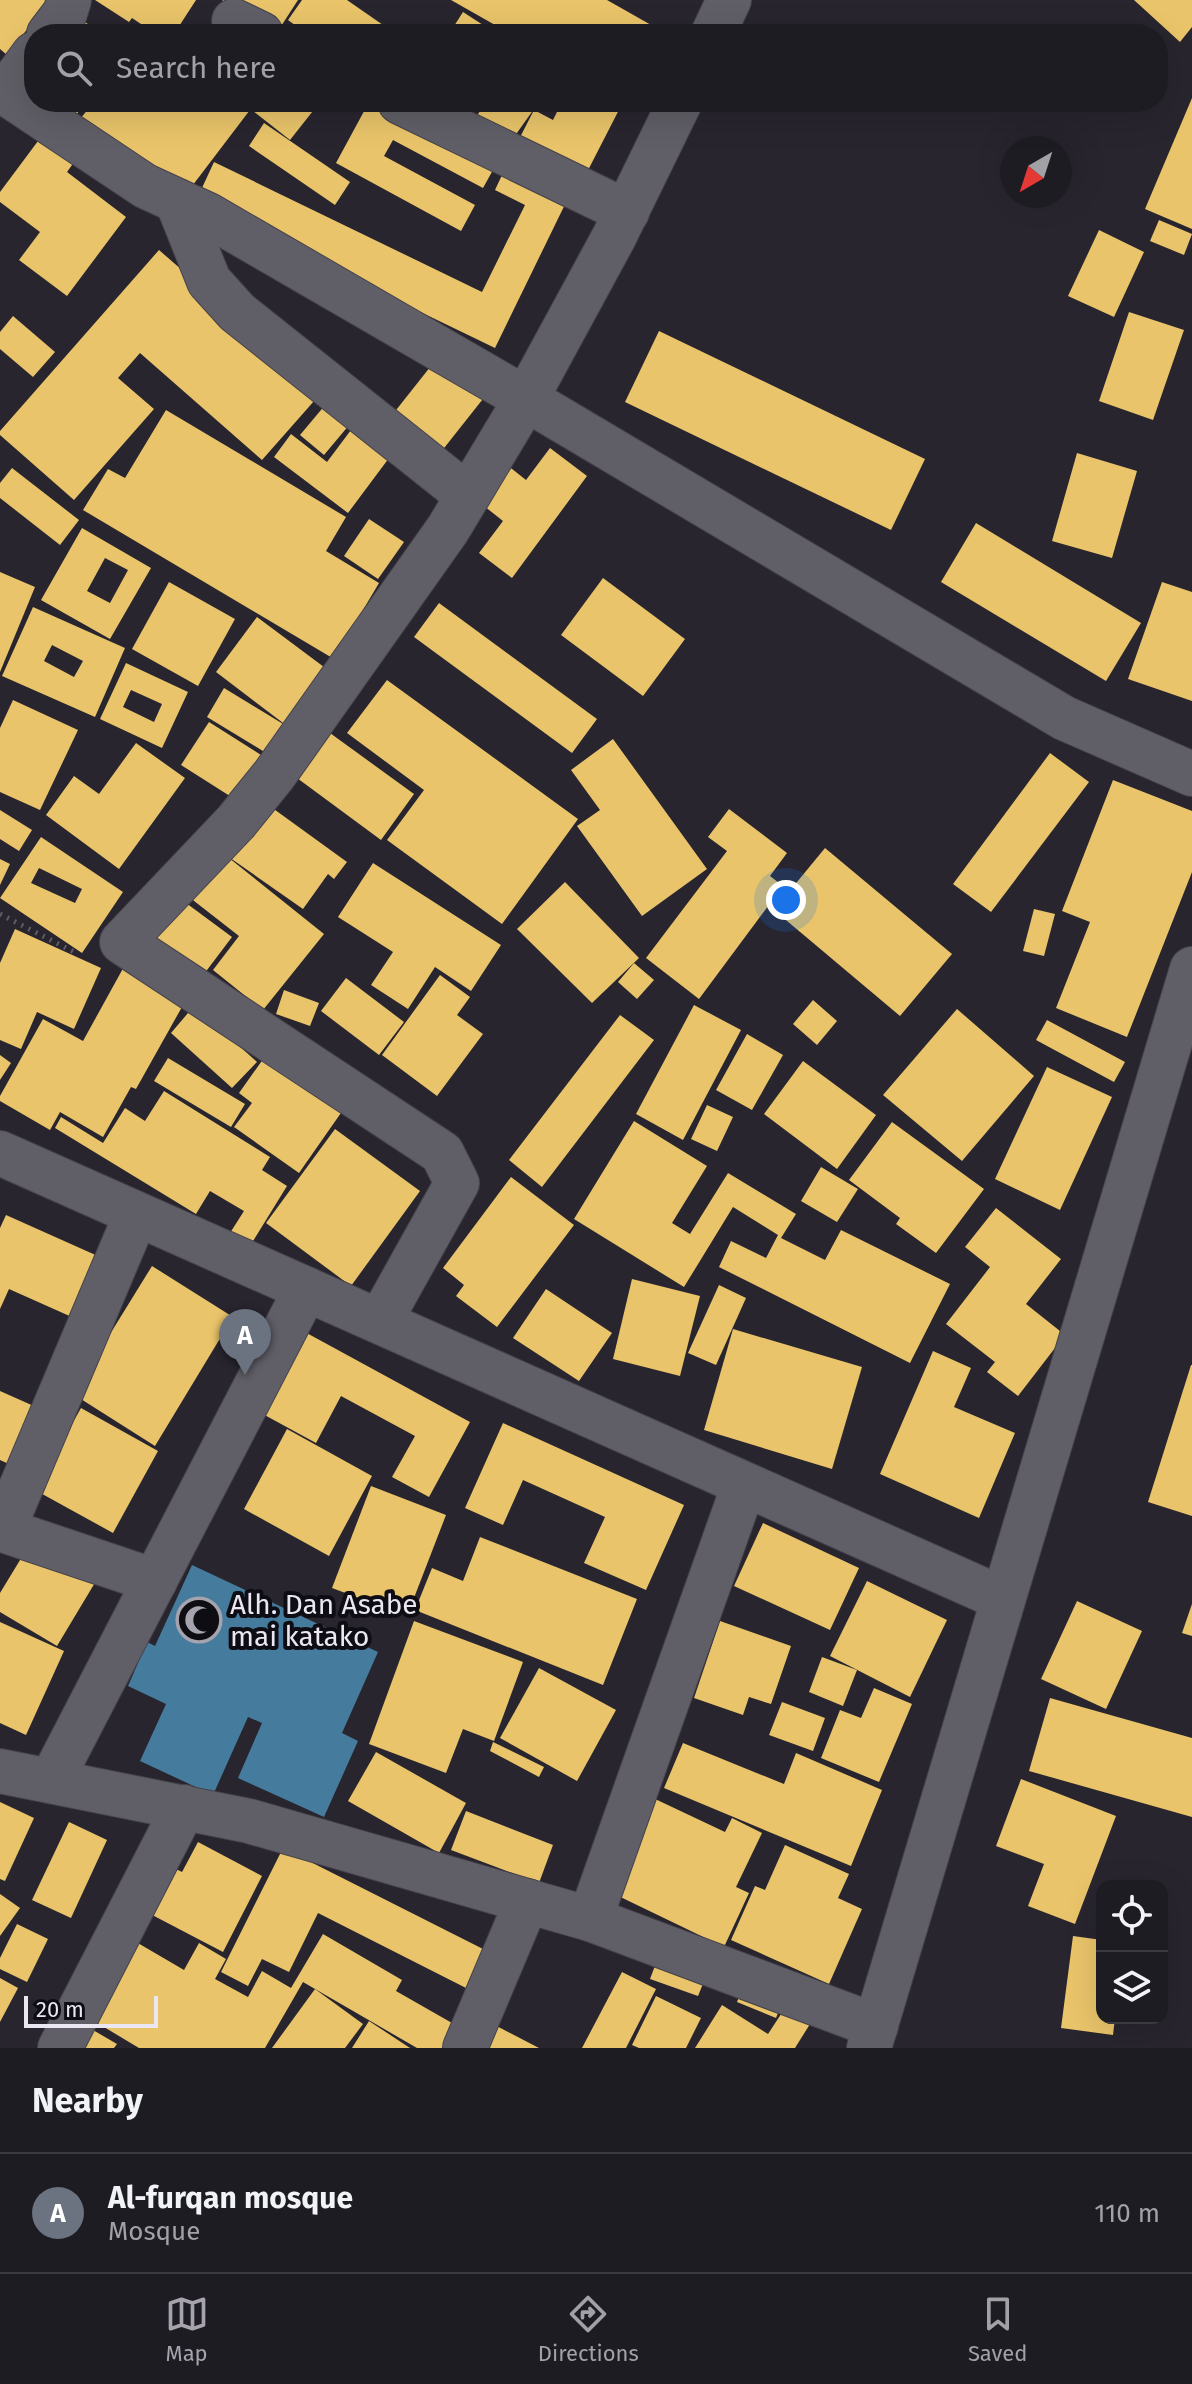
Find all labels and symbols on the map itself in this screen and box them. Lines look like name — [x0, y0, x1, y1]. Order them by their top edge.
north arrow — [1000, 136, 1072, 208]
your location — [766, 880, 806, 920]
pin: A — [219, 1309, 271, 1375]
place label: Alh. Dan Asabe mai katako — [230, 1588, 418, 1653]
mosque icon: Alh. Dan Asabe mai katako — [175, 1596, 223, 1644]
scale bar — [24, 1992, 158, 2028]

